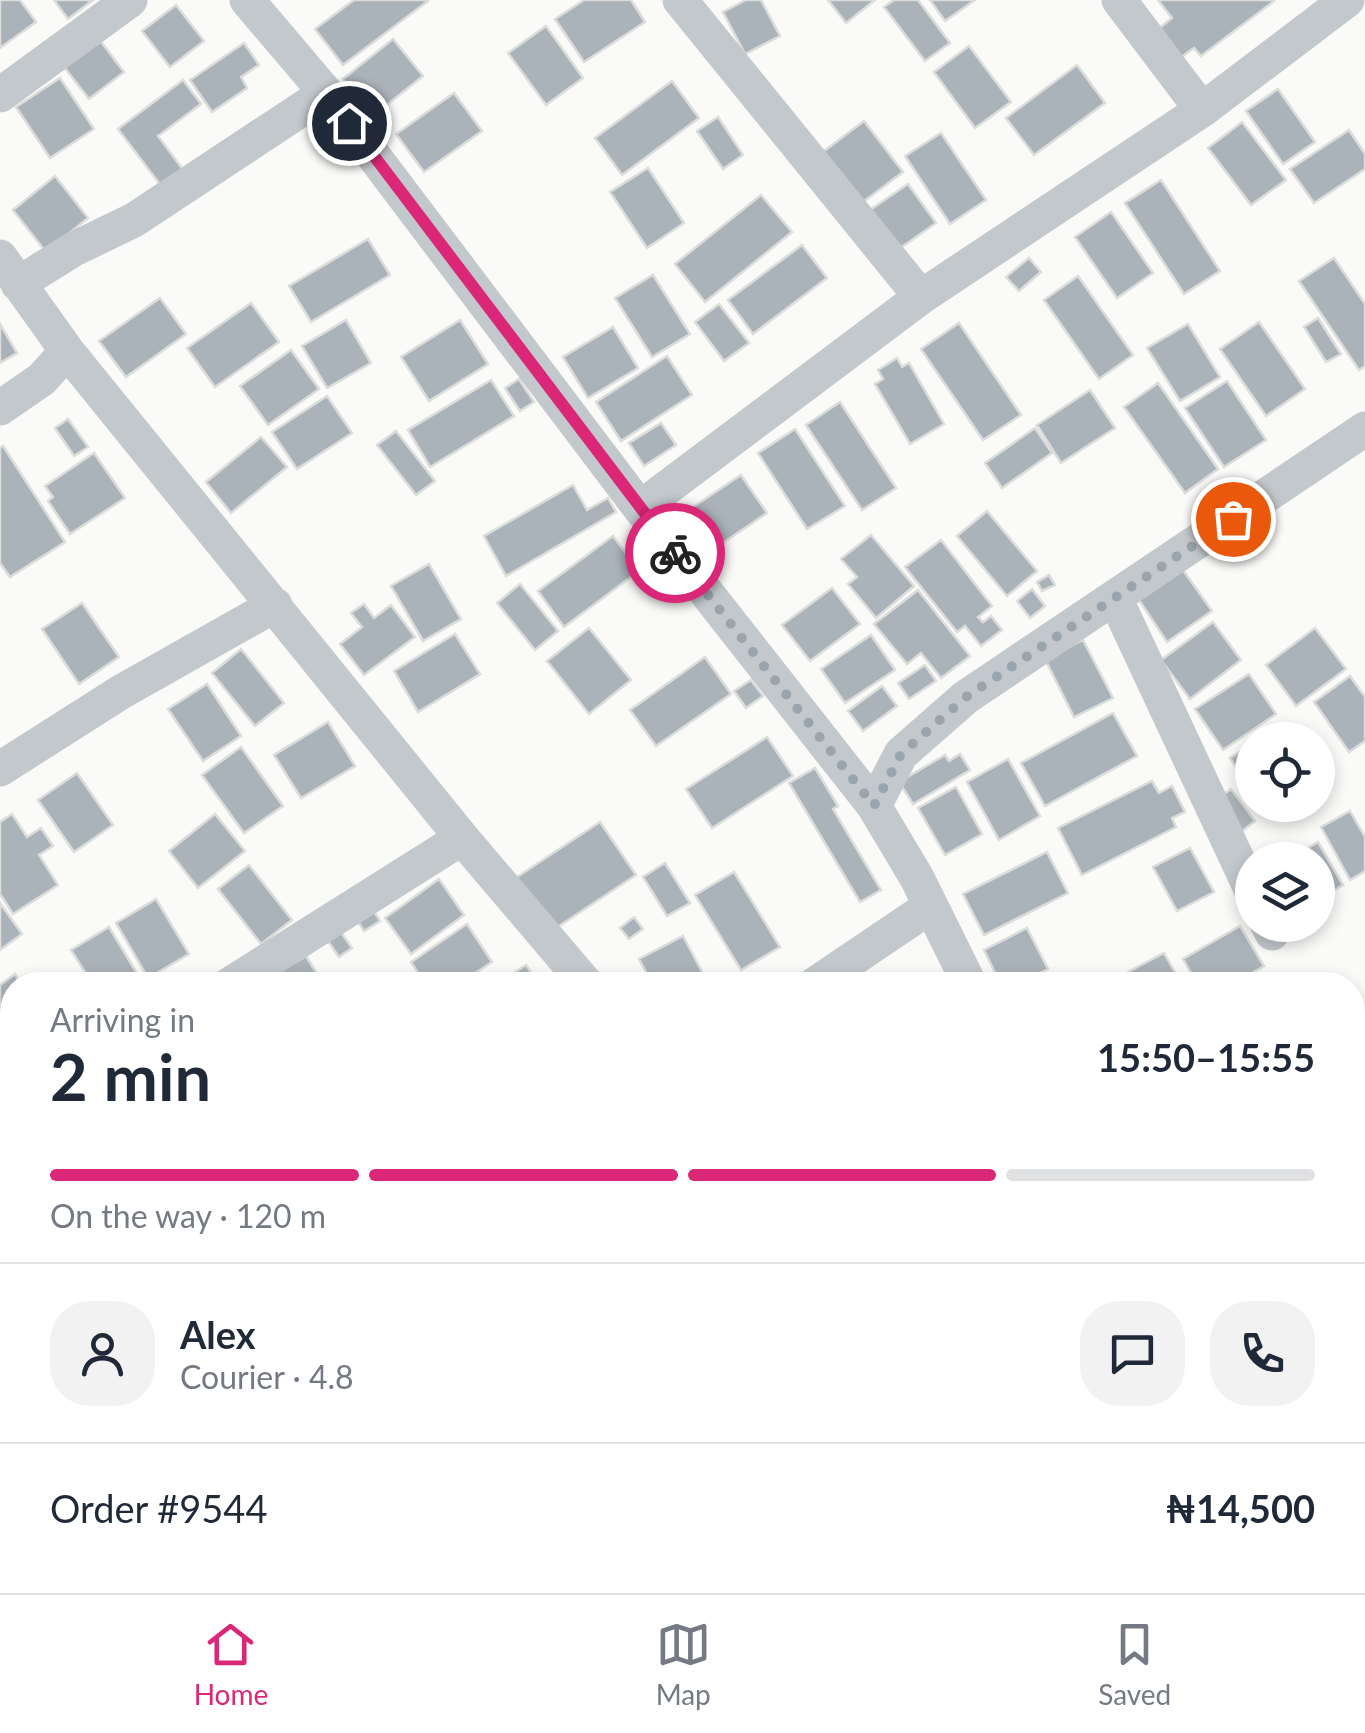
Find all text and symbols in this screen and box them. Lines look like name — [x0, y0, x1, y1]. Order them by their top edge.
pin — [307, 81, 392, 166]
icon: home — [322, 96, 377, 151]
pin — [1191, 477, 1276, 562]
icon: bag — [1206, 492, 1261, 547]
courier — [625, 503, 725, 603]
icon: bike — [648, 526, 703, 581]
map controls — [1235, 722, 1335, 942]
button: locate — [1235, 722, 1335, 822]
button: layers — [1235, 842, 1335, 942]
text: Arriving in — [50, 1000, 195, 1039]
text: 15:50–15:55 — [1097, 1034, 1315, 1080]
text: 2 min — [50, 1037, 211, 1115]
text: On the way · 120 m — [50, 1196, 326, 1235]
button: person — [50, 1301, 155, 1406]
button: chat — [1080, 1301, 1185, 1406]
button: phone — [1210, 1301, 1315, 1406]
text: Alex — [180, 1311, 256, 1357]
text: Courier · 4.8 — [180, 1357, 354, 1396]
text: Order #9544 — [50, 1485, 267, 1531]
text: ₦14,500 — [1166, 1485, 1315, 1531]
tab: Home — [194, 1617, 268, 1711]
tab: Map — [656, 1617, 711, 1711]
tab: Saved — [1098, 1617, 1171, 1711]

